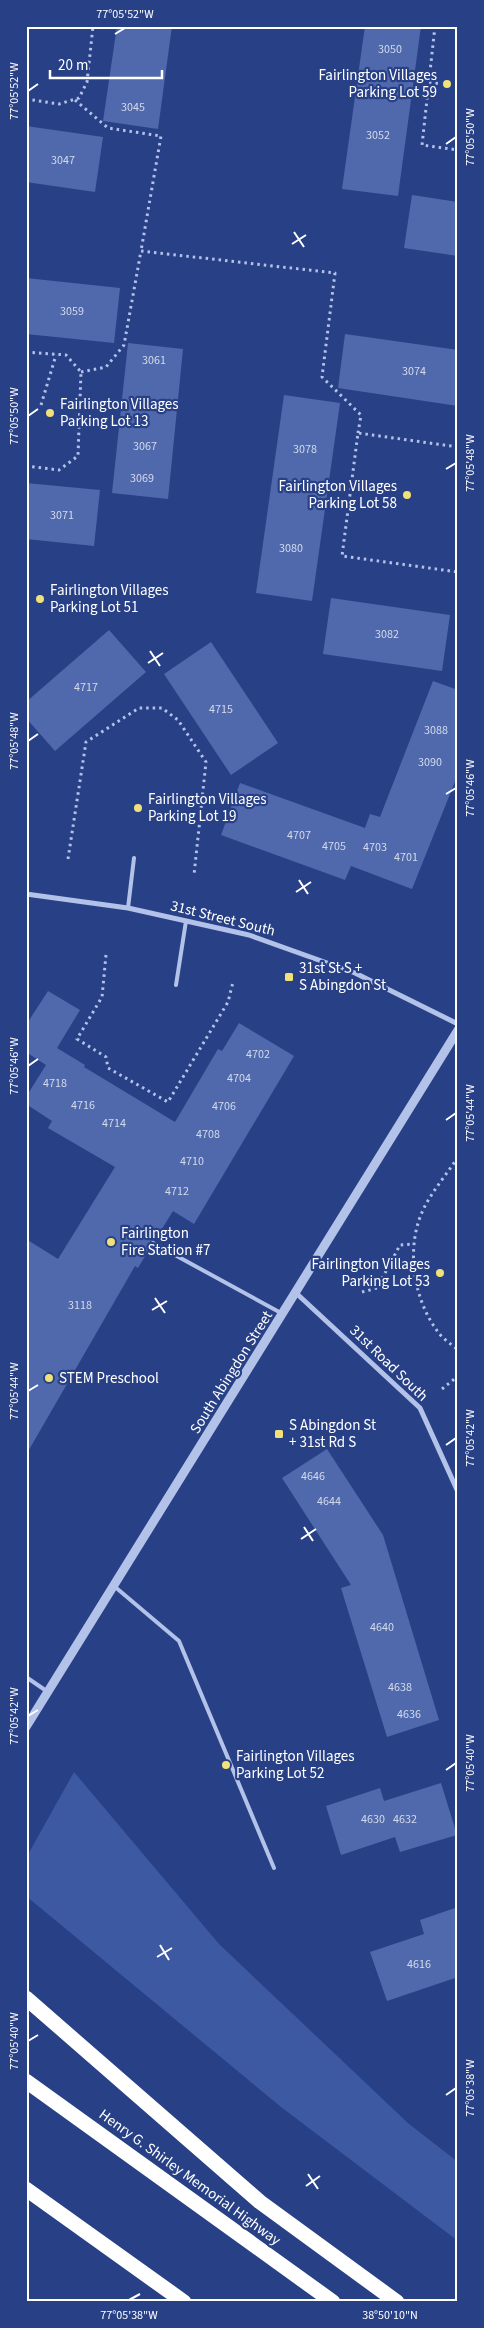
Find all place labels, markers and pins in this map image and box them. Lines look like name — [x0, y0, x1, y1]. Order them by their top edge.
place label: Fairlington Villages Parking Lot 59 — [318, 65, 437, 103]
marker: Fairlington Villages Parking Lot 59 — [441, 78, 453, 90]
place label: Fairlington Villages Parking Lot 13 — [60, 394, 179, 432]
marker: Fairlington Villages Parking Lot 13 — [44, 407, 56, 419]
place label: Fairlington Villages Parking Lot 58 — [278, 476, 397, 514]
marker: Fairlington Villages Parking Lot 58 — [401, 489, 413, 501]
place label: Fairlington Villages Parking Lot 51 — [50, 580, 169, 618]
marker: Fairlington Villages Parking Lot 51 — [34, 593, 46, 605]
place label: Fairlington Villages Parking Lot 19 — [148, 789, 267, 827]
marker: Fairlington Villages Parking Lot 19 — [132, 802, 144, 814]
place label: 31st St S + S Abingdon St — [299, 958, 386, 996]
marker: 31st St S + S Abingdon St — [283, 971, 295, 983]
place label: Fairlington Fire Station #7 — [121, 1223, 210, 1261]
marker: Fairlington Fire Station #7 — [105, 1236, 117, 1248]
place label: Fairlington Villages Parking Lot 53 — [311, 1254, 430, 1292]
marker: Fairlington Villages Parking Lot 53 — [434, 1267, 446, 1279]
place label: STEM Preschool — [59, 1368, 159, 1389]
marker: STEM Preschool — [43, 1372, 55, 1384]
place label: S Abingdon St + 31st Rd S — [289, 1415, 376, 1453]
marker: S Abingdon St + 31st Rd S — [273, 1428, 285, 1440]
place label: Fairlington Villages Parking Lot 52 — [236, 1746, 355, 1784]
marker: Fairlington Villages Parking Lot 52 — [220, 1759, 232, 1771]

